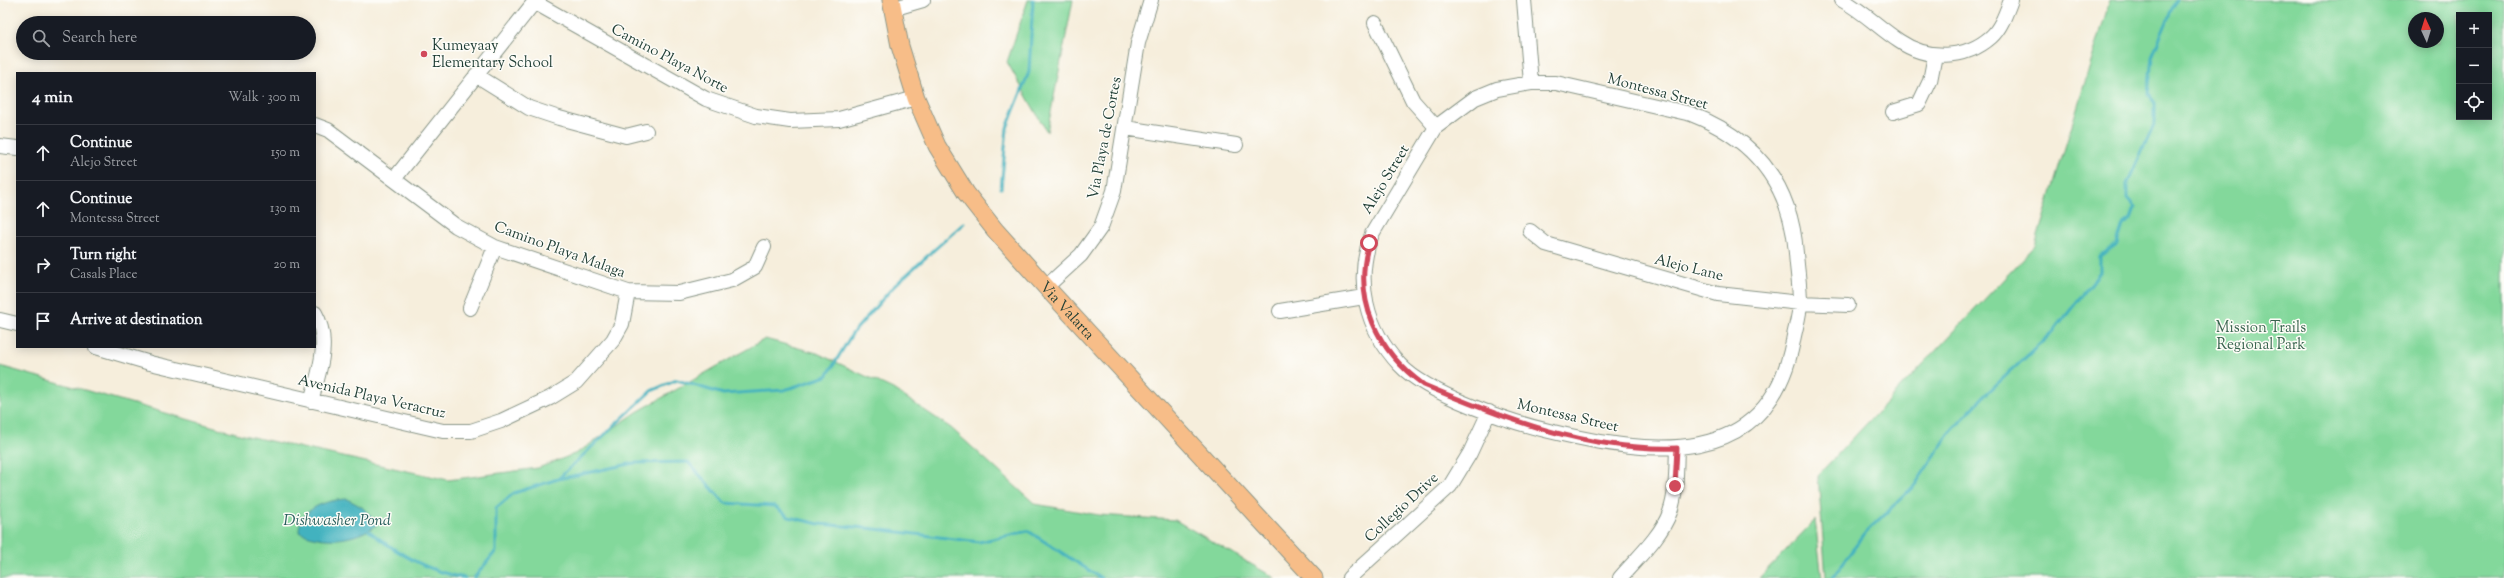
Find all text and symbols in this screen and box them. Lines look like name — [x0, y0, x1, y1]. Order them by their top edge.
north arrow — [2408, 12, 2444, 48]
map controls — [2456, 12, 2492, 120]
button: + — [2456, 12, 2492, 48]
search box — [16, 16, 316, 60]
street label: Camino Playa Norte — [607, 19, 732, 99]
icon: search — [30, 27, 52, 49]
text: Search here — [62, 28, 137, 49]
place label: Kumeyaay Elementary School — [432, 36, 553, 74]
button: − — [2456, 48, 2492, 84]
marker: Kumeyaay Elementary School — [419, 49, 429, 59]
street label: Montessa Street — [1605, 69, 1710, 116]
street label: Via Playa de Cortes — [1083, 75, 1128, 201]
button: locate — [2456, 84, 2492, 120]
text: 4 min — [32, 86, 73, 110]
text: Walk · 300 m — [228, 89, 300, 107]
text: Continue — [70, 133, 132, 154]
street label: Alejo Street — [1357, 141, 1415, 218]
icon: ahead — [32, 142, 54, 164]
text: 150 m — [271, 144, 300, 162]
text: Alejo Street — [70, 154, 137, 172]
text: Continue — [70, 189, 132, 210]
icon: ahead — [32, 198, 54, 220]
text: 130 m — [270, 200, 300, 218]
text: Montessa Street — [70, 210, 159, 228]
street label: Camino Playa Malaga — [491, 217, 628, 284]
route start — [1360, 234, 1378, 252]
text: Turn right — [70, 245, 136, 266]
street label: Alejo Lane — [1652, 250, 1725, 287]
icon: right — [32, 254, 54, 276]
text: 20 m — [274, 256, 300, 274]
text: Casals Place — [70, 266, 138, 284]
street label: Via Valarta — [1034, 278, 1099, 345]
icon: arrive — [32, 310, 54, 332]
text: Arrive at destination — [70, 310, 203, 331]
park label: Mission Trails Regional Park — [2216, 318, 2306, 356]
street label: Avenida Playa Veracruz — [296, 370, 448, 425]
street label: Montessa Street — [1515, 395, 1620, 438]
street label: Collegio Drive — [1360, 468, 1444, 548]
route end — [1666, 477, 1684, 495]
water label: Dishwasher Pond — [283, 510, 391, 533]

